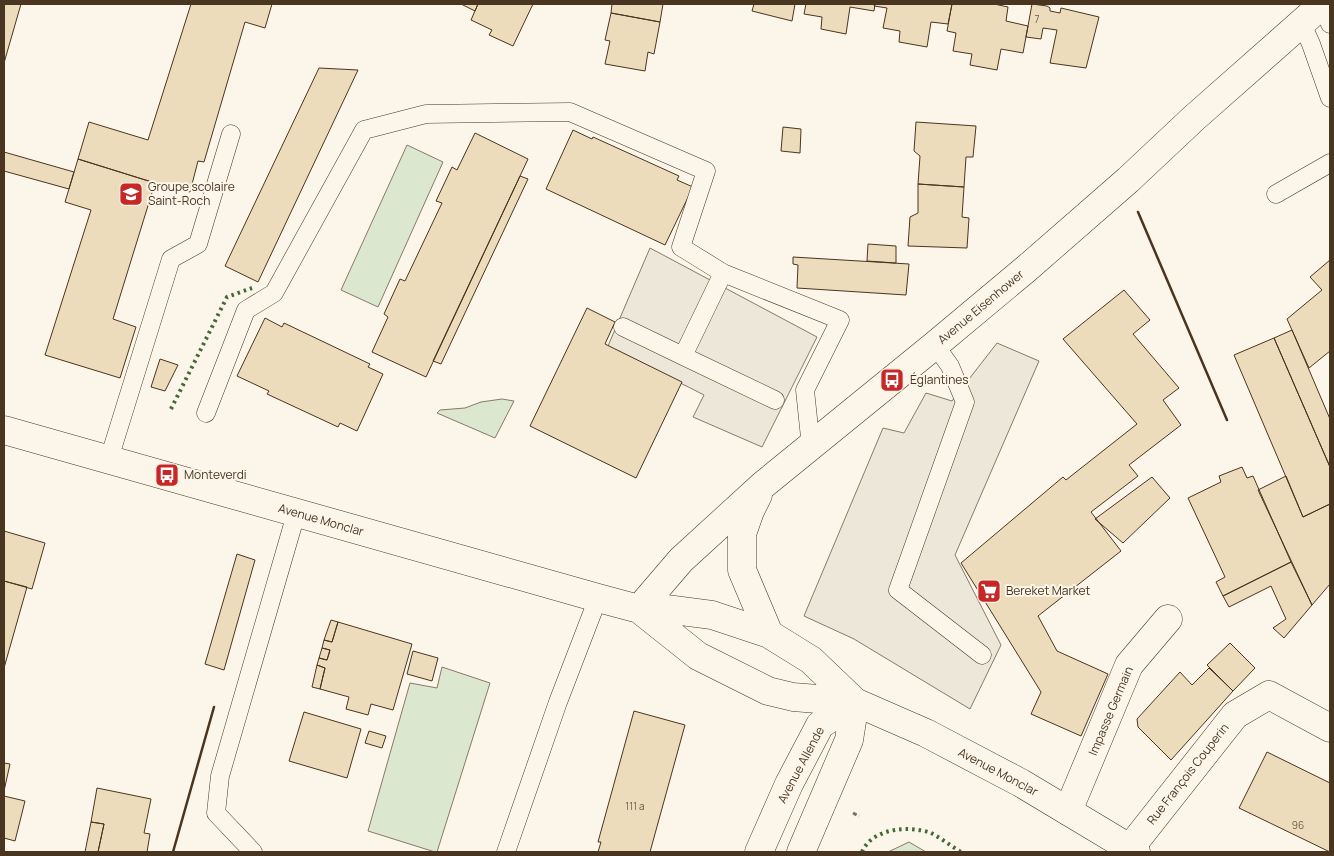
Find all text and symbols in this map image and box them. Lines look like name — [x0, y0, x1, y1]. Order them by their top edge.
house number: 7 — [1034, 12, 1040, 26]
place label: Groupe scolaire Saint-Roch — [148, 178, 235, 209]
school or university icon: Groupe scolaire Saint-Roch — [118, 181, 144, 207]
street label: Avenue Eisenhower — [934, 265, 1028, 348]
bus stop icon: Églantines — [879, 367, 905, 393]
place label: Églantines — [910, 371, 969, 388]
bus stop icon: Monteverdi — [154, 462, 180, 488]
place label: Monteverdi — [184, 466, 247, 483]
street label: Avenue Monclar — [276, 499, 366, 540]
supermarket icon: Bereket Market — [976, 578, 1002, 604]
place label: Bereket Market — [1006, 582, 1091, 599]
street label: Impasse Germain — [1084, 664, 1137, 758]
street label: Rue François Couperin — [1143, 720, 1233, 828]
street label: Avenue Allende — [773, 723, 828, 806]
street label: Avenue Monclar — [955, 743, 1042, 800]
house number: 111 a — [625, 799, 645, 813]
house number: 96 — [1292, 818, 1304, 832]

